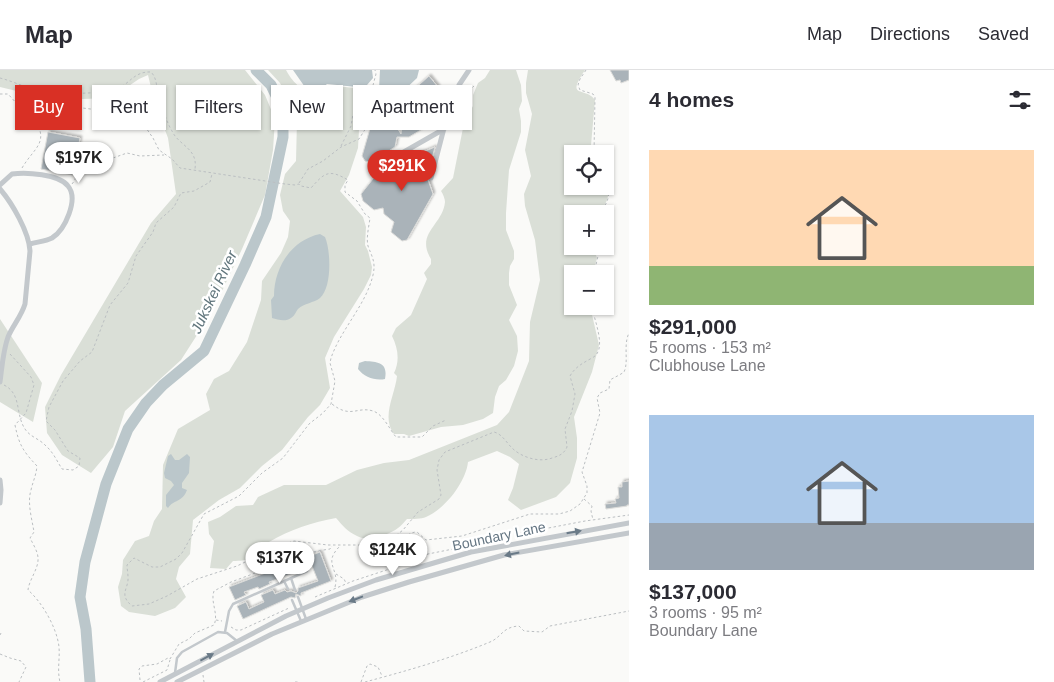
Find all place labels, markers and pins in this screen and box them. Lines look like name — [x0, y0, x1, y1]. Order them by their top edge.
pin: $197K — [44, 142, 114, 184]
pin: $291K — [367, 150, 437, 192]
pin: $124K — [358, 534, 428, 576]
pin: $137K — [245, 542, 315, 584]

